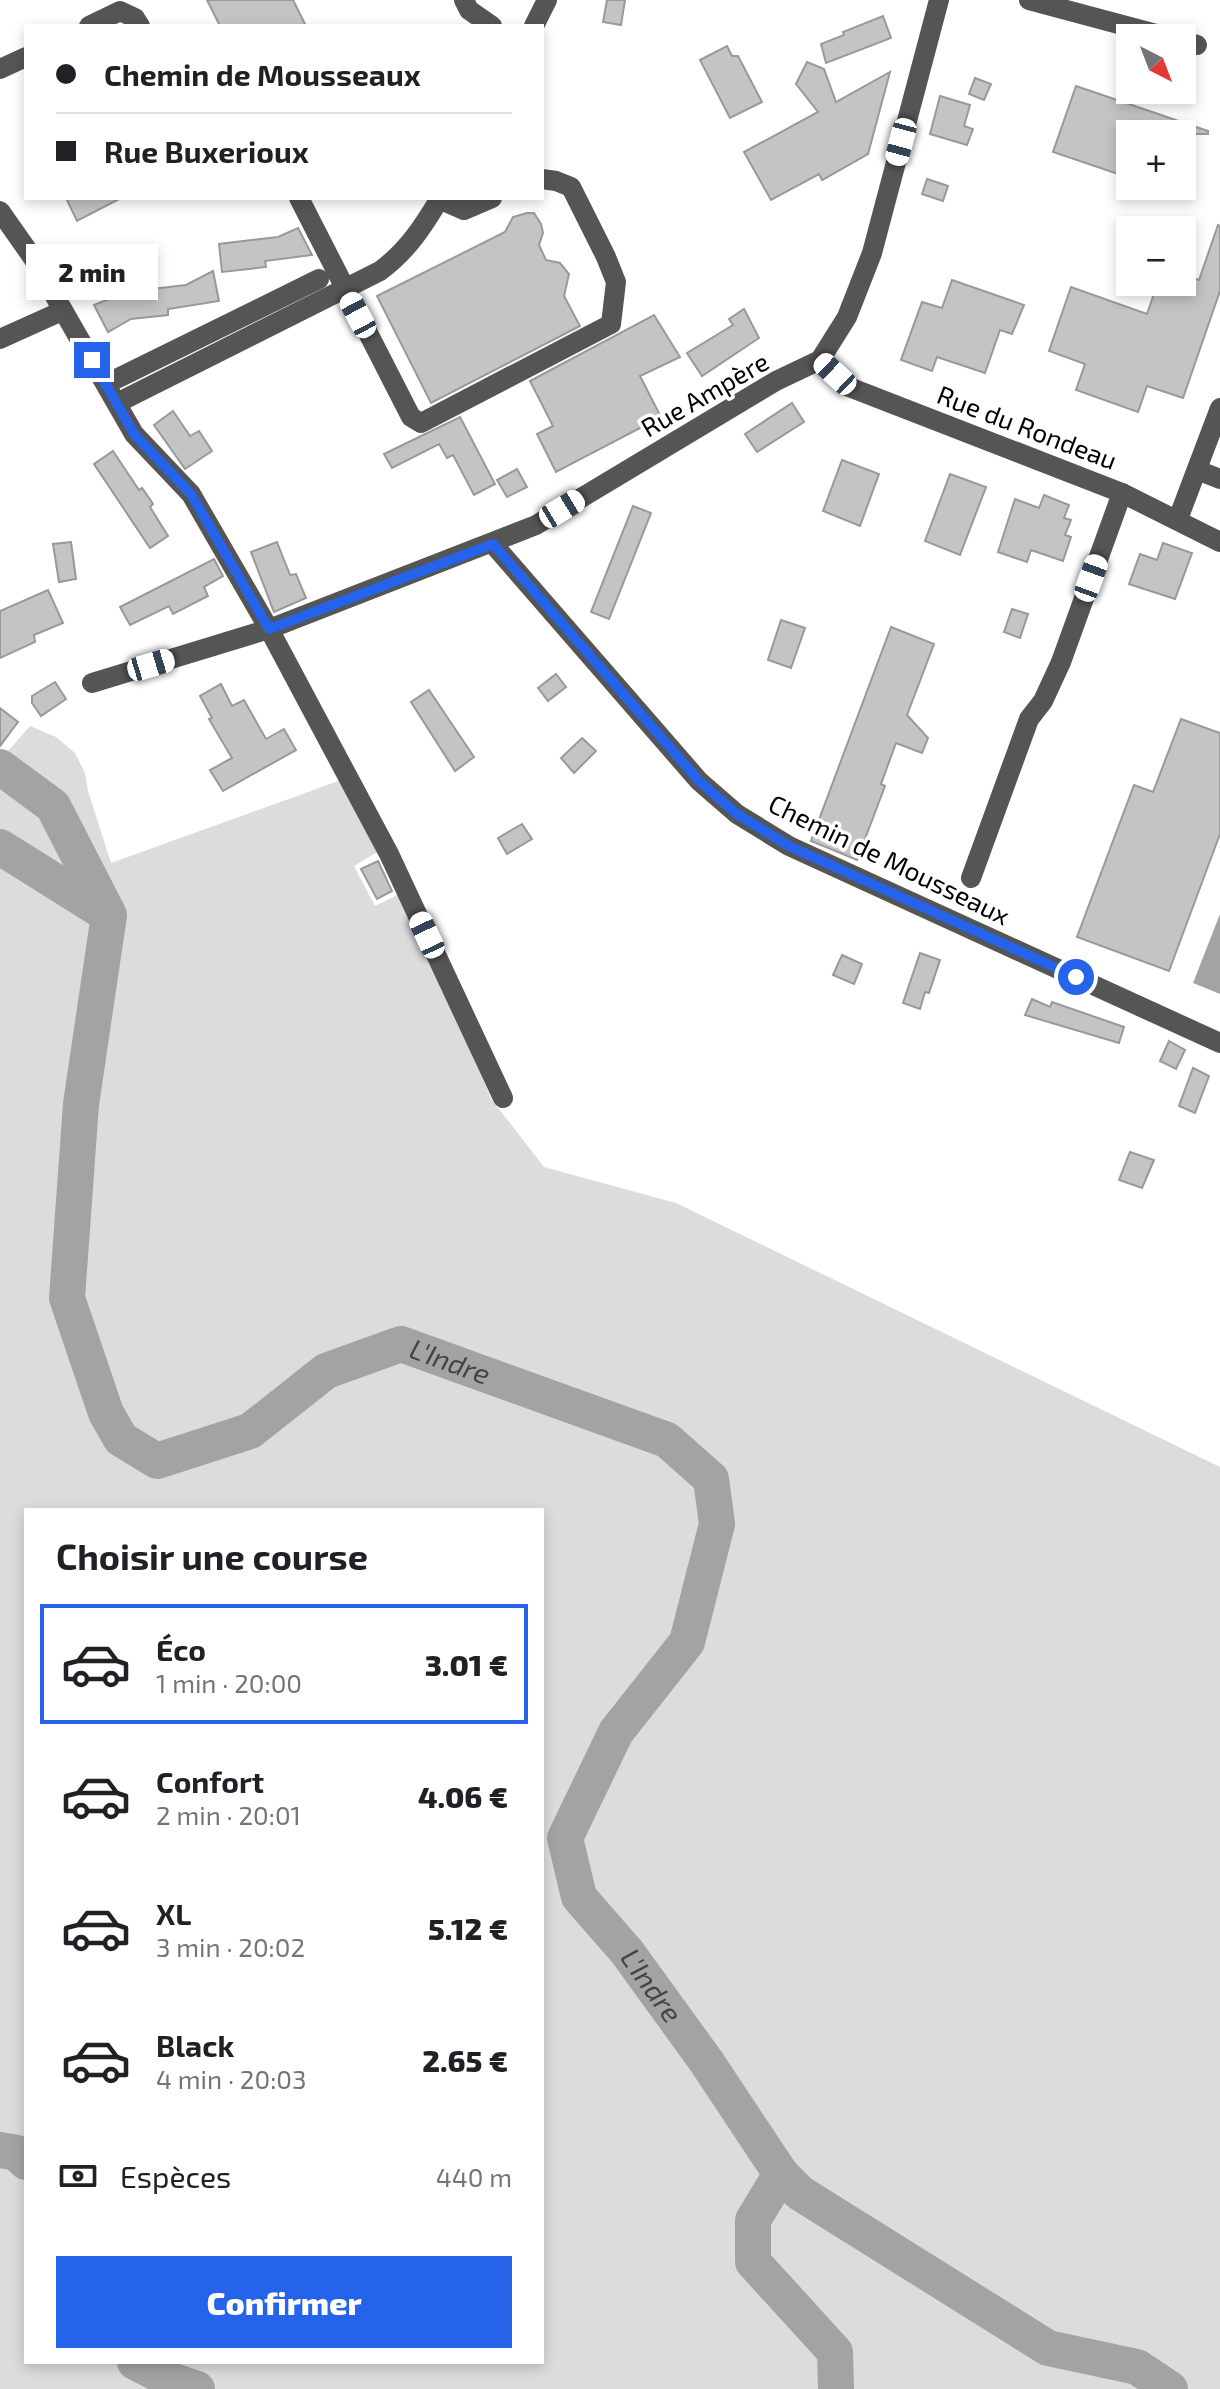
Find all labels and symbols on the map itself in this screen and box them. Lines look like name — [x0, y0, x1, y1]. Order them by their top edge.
north arrow — [1116, 24, 1196, 104]
car — [883, 116, 919, 168]
callout: 2 min — [26, 244, 158, 300]
car — [336, 288, 380, 342]
route end — [74, 342, 110, 378]
street label: Rue Ampère — [635, 345, 774, 443]
car — [809, 349, 861, 399]
street label: Rue du Rondeau — [933, 378, 1122, 475]
car — [535, 486, 589, 532]
car — [1072, 551, 1110, 605]
car — [125, 647, 177, 683]
street label: Chemin de Mousseaux — [764, 787, 1015, 931]
car — [406, 908, 448, 962]
route start — [1058, 959, 1094, 995]
water label: L'Indre — [406, 1331, 495, 1391]
water label: L'Indre — [614, 1941, 690, 2029]

